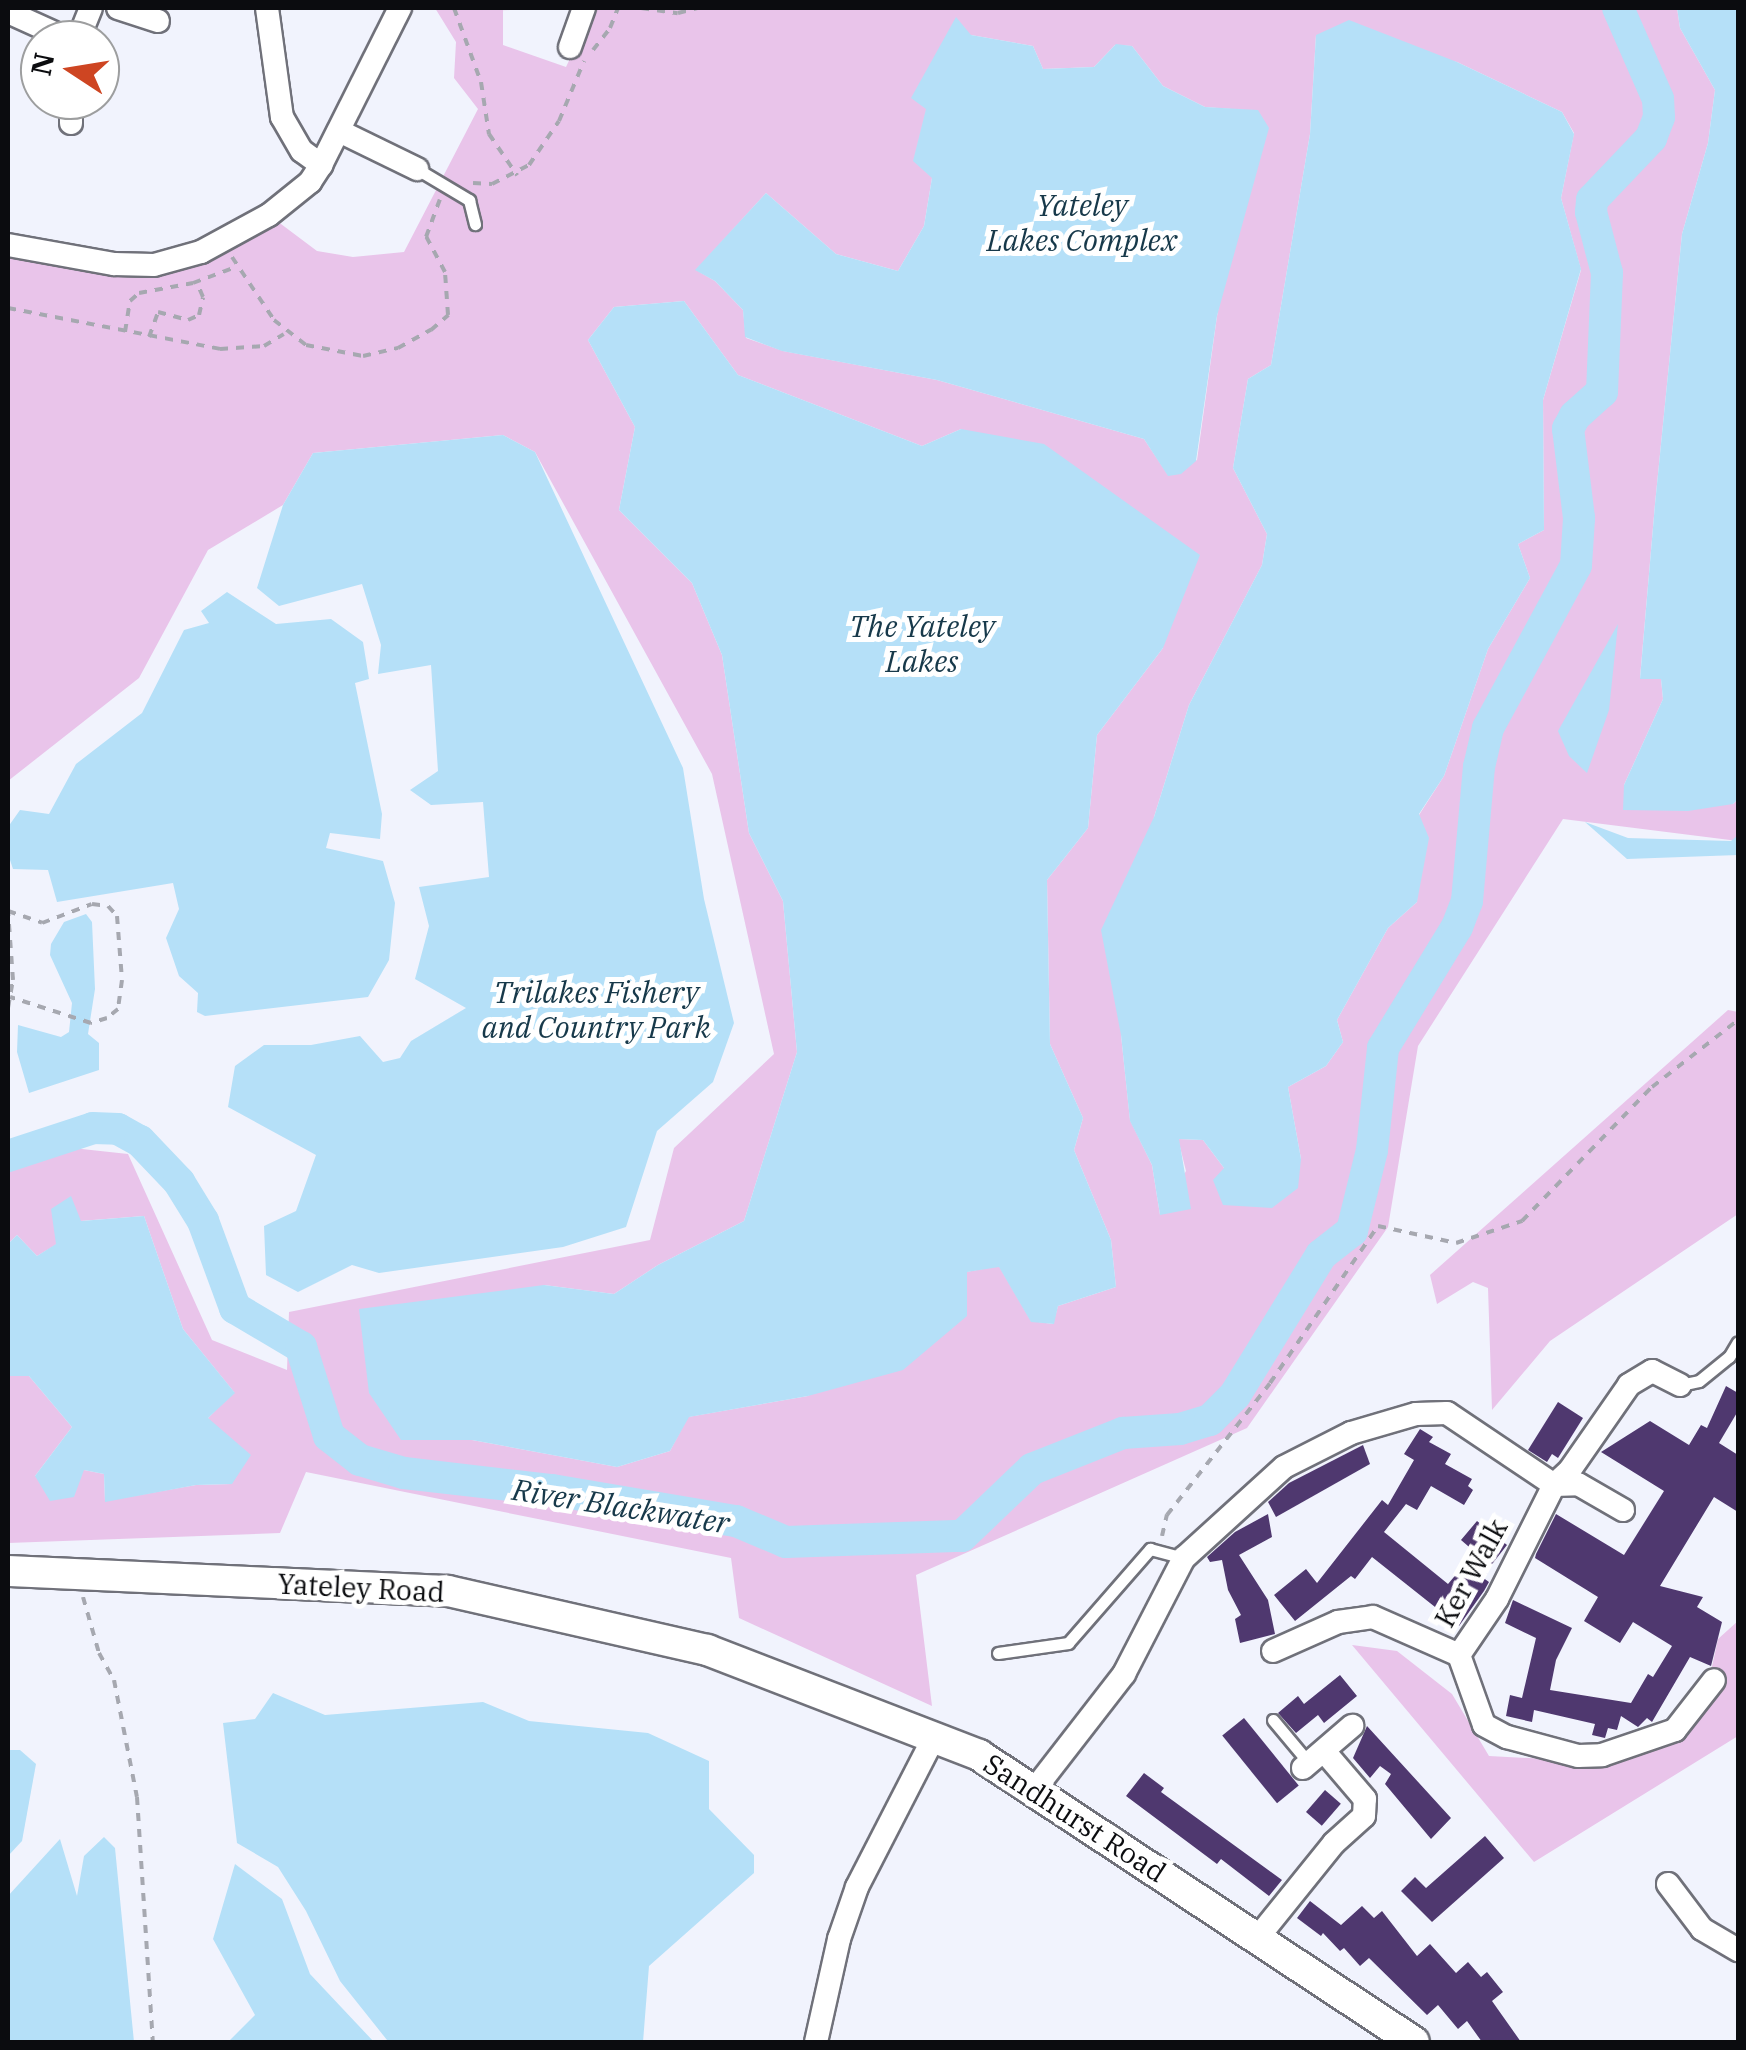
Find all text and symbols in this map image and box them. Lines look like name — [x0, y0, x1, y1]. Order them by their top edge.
north arrow — [20, 20, 120, 120]
text: N — [22, 49, 63, 79]
water label: Yateley Lakes Complex — [986, 187, 1178, 258]
water label: The Yateley Lakes — [849, 608, 995, 678]
water label: Trilakes Fishery and Country Park — [481, 974, 711, 1044]
water label: River Blackwater — [510, 1471, 732, 1541]
street label: Ker Walk — [1428, 1513, 1514, 1633]
street label: Yateley Road — [277, 1567, 445, 1609]
street label: Sandhurst Road — [978, 1747, 1172, 1889]

